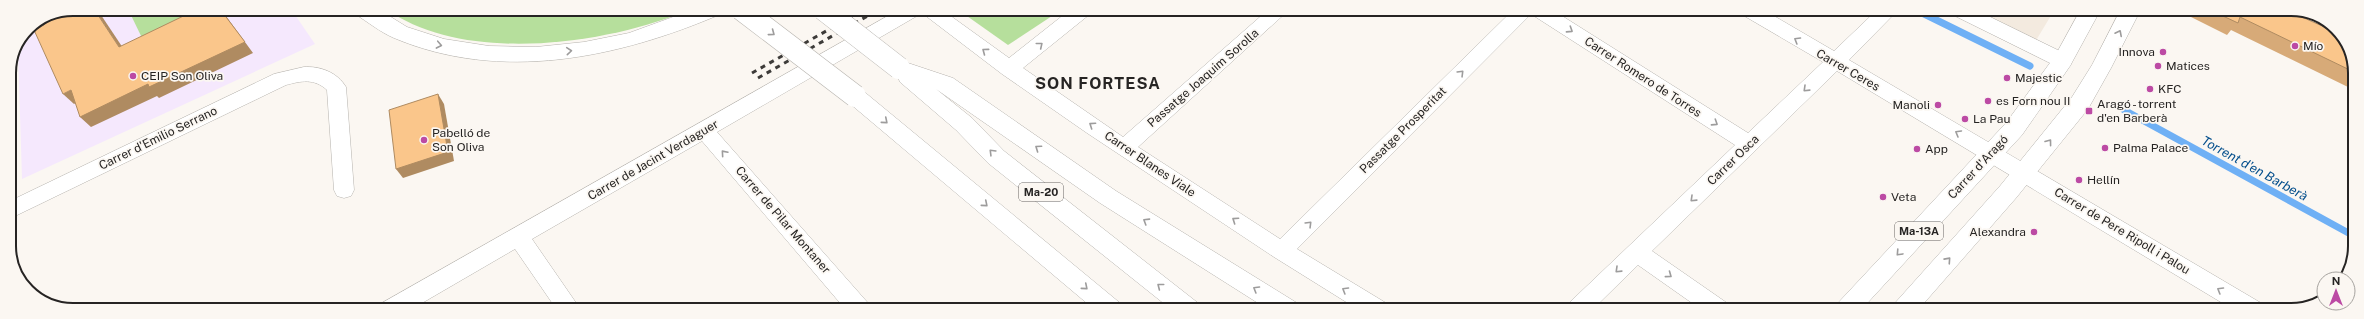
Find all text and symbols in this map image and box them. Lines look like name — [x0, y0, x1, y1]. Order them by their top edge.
street label: Passatge Joaquim Sorolla — [1145, 26, 1261, 130]
one-way arrow — [1566, 26, 1573, 33]
one-way arrow — [768, 28, 775, 35]
one-way arrow — [2114, 30, 2122, 37]
street label: Carrer Romero de Torres — [1582, 34, 1704, 120]
one-way arrow — [1794, 37, 1801, 44]
place label: Mío — [2303, 39, 2324, 53]
one-way arrow — [436, 40, 443, 49]
marker: Mío — [2290, 41, 2300, 51]
one-way arrow — [1035, 43, 1042, 50]
place label: Innova — [2119, 45, 2155, 59]
street label: Carrer Ceres — [1814, 46, 1882, 94]
one-way arrow — [566, 47, 572, 56]
marker: Innova — [2158, 47, 2168, 57]
one-way arrow — [982, 49, 989, 56]
place label: Matices — [2166, 59, 2210, 73]
marker: Matices — [2153, 61, 2163, 71]
place label: CEIP Son Oliva — [141, 69, 223, 83]
one-way arrow — [1456, 70, 1464, 78]
marker: CEIP Son Oliva — [128, 71, 138, 81]
place label: Majestic — [2015, 71, 2062, 85]
marker: Majestic — [2002, 73, 2012, 83]
district label: SON FORTESA — [1035, 74, 1161, 93]
place label: KFC — [2158, 82, 2182, 96]
street label: Passatge Prosperitat — [1357, 84, 1449, 176]
one-way arrow — [1803, 84, 1811, 92]
marker: KFC — [2145, 84, 2155, 94]
place label: es Forn nou II — [1996, 94, 2070, 108]
marker: es Forn nou II — [1983, 96, 1993, 106]
place label: Aragó - torrent d'en Barberà — [2097, 97, 2177, 125]
place label: Manoli — [1893, 98, 1930, 112]
marker: Manoli — [1933, 100, 1943, 110]
street label: Carrer d'Emilio Serrano — [97, 103, 220, 173]
marker: Aragó - torrent d'en Barberà — [2084, 106, 2094, 116]
place label: La Pau — [1973, 112, 2010, 126]
marker: La Pau — [1960, 114, 1970, 124]
one-way arrow — [881, 116, 888, 123]
street label: Carrer de Jacint Verdaguer — [585, 117, 721, 203]
one-way arrow — [1711, 118, 1718, 126]
one-way arrow — [1089, 122, 1096, 130]
place label: Pabelló de Son Oliva — [432, 126, 491, 154]
street label: Carrer Blanes Viale — [1102, 128, 1198, 200]
one-way arrow — [1955, 131, 1962, 138]
street label: Carrer Osca — [1704, 132, 1762, 188]
street label: Carrer d'Aragó — [1945, 132, 2011, 202]
water label: Torrent d'en Barberà — [2199, 133, 2310, 204]
marker: Pabelló de Son Oliva — [419, 135, 429, 145]
one-way arrow — [2044, 140, 2051, 147]
place label: Palma Palace — [2113, 141, 2189, 155]
place label: App — [1925, 142, 1948, 156]
marker: Palma Palace — [2100, 143, 2110, 153]
marker: App — [1912, 144, 1922, 154]
one-way arrow — [1035, 145, 1042, 153]
one-way arrow — [989, 149, 997, 157]
one-way arrow — [722, 150, 729, 158]
street label: Carrer de Pilar Montaner — [733, 164, 834, 277]
place label: Hellín — [2087, 173, 2120, 187]
marker: Hellín — [2074, 175, 2084, 185]
road number: Ma-20 — [1019, 183, 1063, 201]
street label: Carrer de Pere Ripoll i Palou — [2052, 185, 2192, 277]
place label: Veta — [1891, 190, 1916, 204]
marker: Veta — [1878, 192, 1888, 202]
one-way arrow — [1690, 194, 1698, 201]
one-way arrow — [980, 200, 988, 207]
one-way arrow — [1143, 218, 1150, 225]
one-way arrow — [1232, 218, 1239, 225]
one-way arrow — [1304, 221, 1312, 229]
road number: Ma-13A — [1895, 222, 1943, 240]
place label: Alexandra — [1969, 225, 2026, 239]
marker: Alexandra — [2029, 227, 2039, 237]
one-way arrow — [1896, 249, 1903, 256]
one-way arrow — [1943, 257, 1951, 265]
one-way arrow — [1615, 266, 1623, 273]
one-way arrow — [1664, 270, 1671, 277]
north arrow — [2316, 271, 2356, 311]
text: N — [2332, 275, 2340, 287]
one-way arrow — [1081, 282, 1088, 289]
one-way arrow — [1157, 283, 1164, 290]
one-way arrow — [1253, 287, 1260, 294]
one-way arrow — [1342, 287, 1349, 294]
one-way arrow — [2217, 287, 2224, 295]

